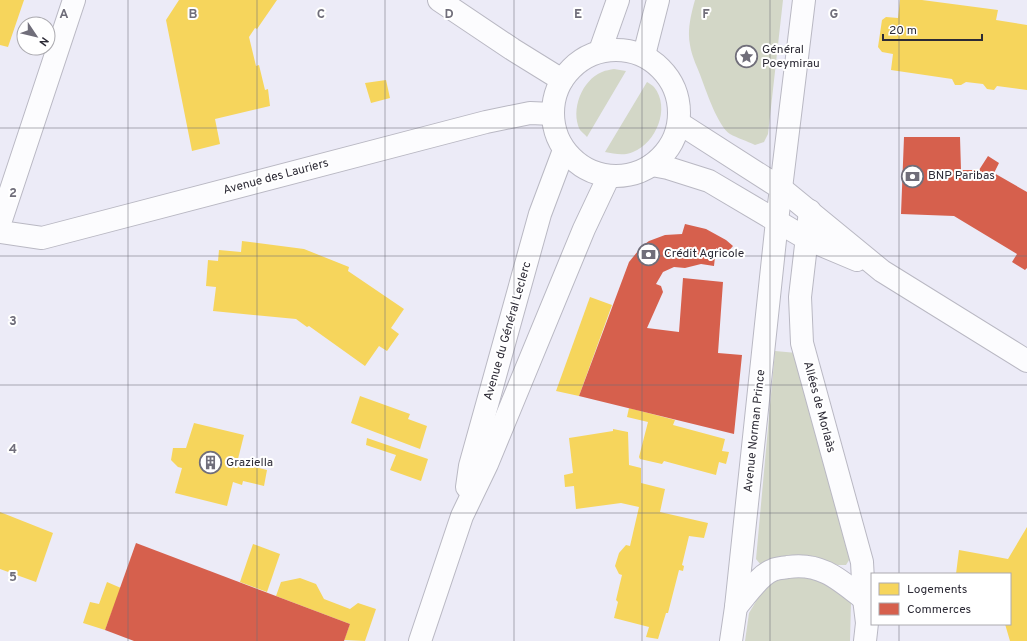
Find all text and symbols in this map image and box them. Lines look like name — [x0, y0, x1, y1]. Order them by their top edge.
text: A — [59, 7, 69, 23]
text: B — [189, 7, 198, 23]
text: C — [317, 7, 325, 23]
text: D — [444, 7, 454, 23]
text: E — [574, 7, 582, 23]
text: F — [702, 7, 710, 23]
text: G — [830, 7, 839, 23]
north arrow — [16, 16, 56, 56]
scale bar — [883, 16, 982, 42]
text: 20 m — [889, 23, 917, 39]
text: N — [35, 34, 51, 48]
place label: Général Poeymirau — [762, 42, 820, 72]
place icon: Général Poeymirau — [733, 44, 759, 70]
street label: Avenue des Lauriers — [221, 155, 331, 199]
bank icon: BNP Paribas — [899, 163, 925, 189]
place label: BNP Paribas — [928, 168, 995, 184]
text: 2 — [9, 186, 17, 202]
bank icon: Crédit Agricole — [636, 241, 662, 267]
place label: Crédit Agricole — [664, 246, 744, 262]
street label: Avenue du Général Leclerc — [481, 260, 535, 402]
text: 3 — [9, 314, 17, 330]
street label: Allées de Morlaàs — [799, 360, 839, 454]
street label: Avenue Norman Prince — [741, 369, 769, 493]
text: 4 — [9, 442, 17, 458]
building icon: Graziella — [198, 450, 224, 476]
place label: Graziella — [226, 455, 273, 471]
text: 5 — [9, 570, 17, 586]
legend — [871, 573, 1011, 625]
text: Logements — [907, 582, 967, 598]
text: Commerces — [907, 602, 971, 618]

